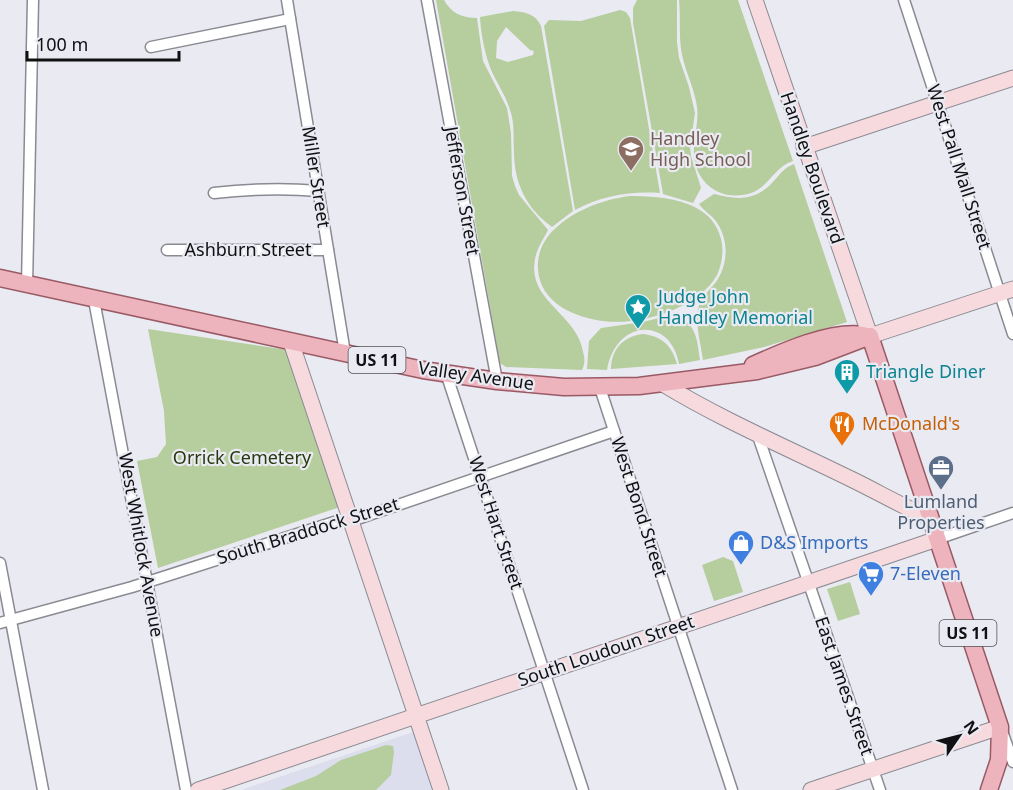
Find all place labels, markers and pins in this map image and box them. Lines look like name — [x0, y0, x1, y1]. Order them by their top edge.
place label: Handley High School — [650, 126, 751, 171]
school or university icon: Handley High School — [616, 134, 646, 172]
place label: Judge John Handley Memorial — [656, 284, 813, 329]
place icon: Judge John Handley Memorial — [623, 292, 653, 330]
building icon: Triangle Diner — [832, 357, 862, 395]
place label: Triangle Diner — [866, 359, 986, 383]
restaurant icon: McDonald's — [827, 409, 857, 447]
place label: McDonald's — [862, 411, 960, 435]
office icon: Lumland Properties — [926, 453, 956, 491]
place label: Lumland Properties — [897, 489, 985, 534]
shop icon: D&S Imports — [726, 528, 756, 566]
place label: D&S Imports — [760, 530, 868, 554]
supermarket icon: 7-Eleven — [856, 559, 886, 597]
place label: 7-Eleven — [890, 561, 961, 585]

